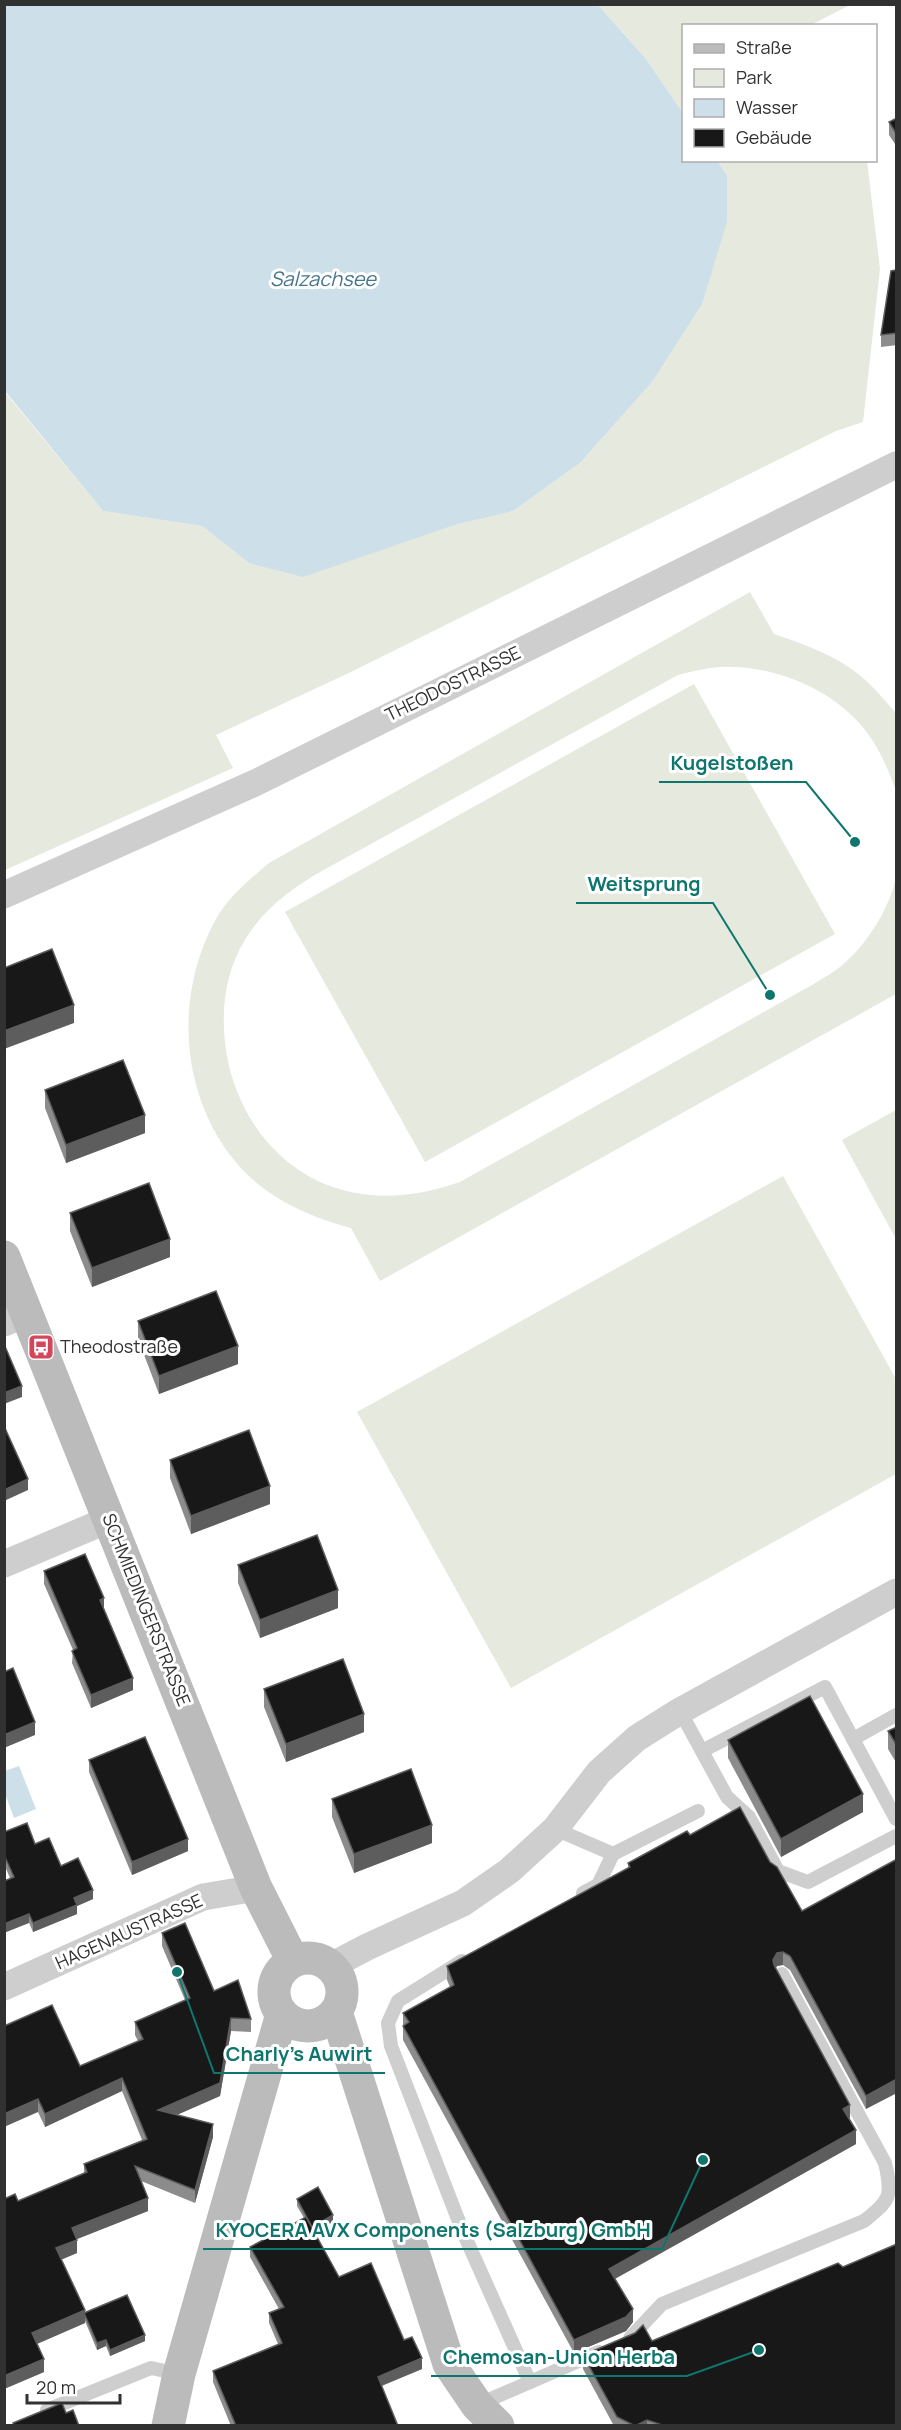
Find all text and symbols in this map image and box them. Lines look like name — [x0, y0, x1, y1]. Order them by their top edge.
legend — [682, 24, 877, 162]
text: Straße — [736, 35, 792, 59]
text: Park — [736, 65, 773, 89]
text: Wasser — [736, 95, 798, 119]
text: Gebäude — [736, 125, 812, 149]
water label: Salzachsee — [270, 265, 377, 292]
street label: THEODOSTRASSE — [381, 640, 524, 726]
callout: Kugelstoßen — [659, 744, 806, 782]
text: Kugelstoßen — [671, 749, 793, 776]
callout: Weitsprung — [576, 865, 713, 903]
text: Weitsprung — [587, 870, 701, 897]
bus stop icon: Theodostraße — [26, 1332, 56, 1362]
place label: Theodostraße — [60, 1334, 178, 1358]
street label: SCHMIEDINGERSTRASSE — [97, 1510, 197, 1710]
street label: HAGENAUSTRASSE — [51, 1888, 206, 1974]
callout: Charly's Auwirt — [214, 2035, 385, 2073]
text: Charly's Auwirt — [226, 2040, 372, 2067]
callout: KYOCERA AVX Components (Salzburg) GmbH — [203, 2211, 662, 2249]
text: KYOCERA AVX Components (Salzburg) GmbH — [215, 2216, 651, 2243]
callout: Chemosan-Union Herba — [431, 2338, 687, 2376]
text: Chemosan-Union Herba — [443, 2343, 675, 2370]
scale bar — [27, 2367, 120, 2405]
text: 20 m — [36, 2375, 76, 2399]

